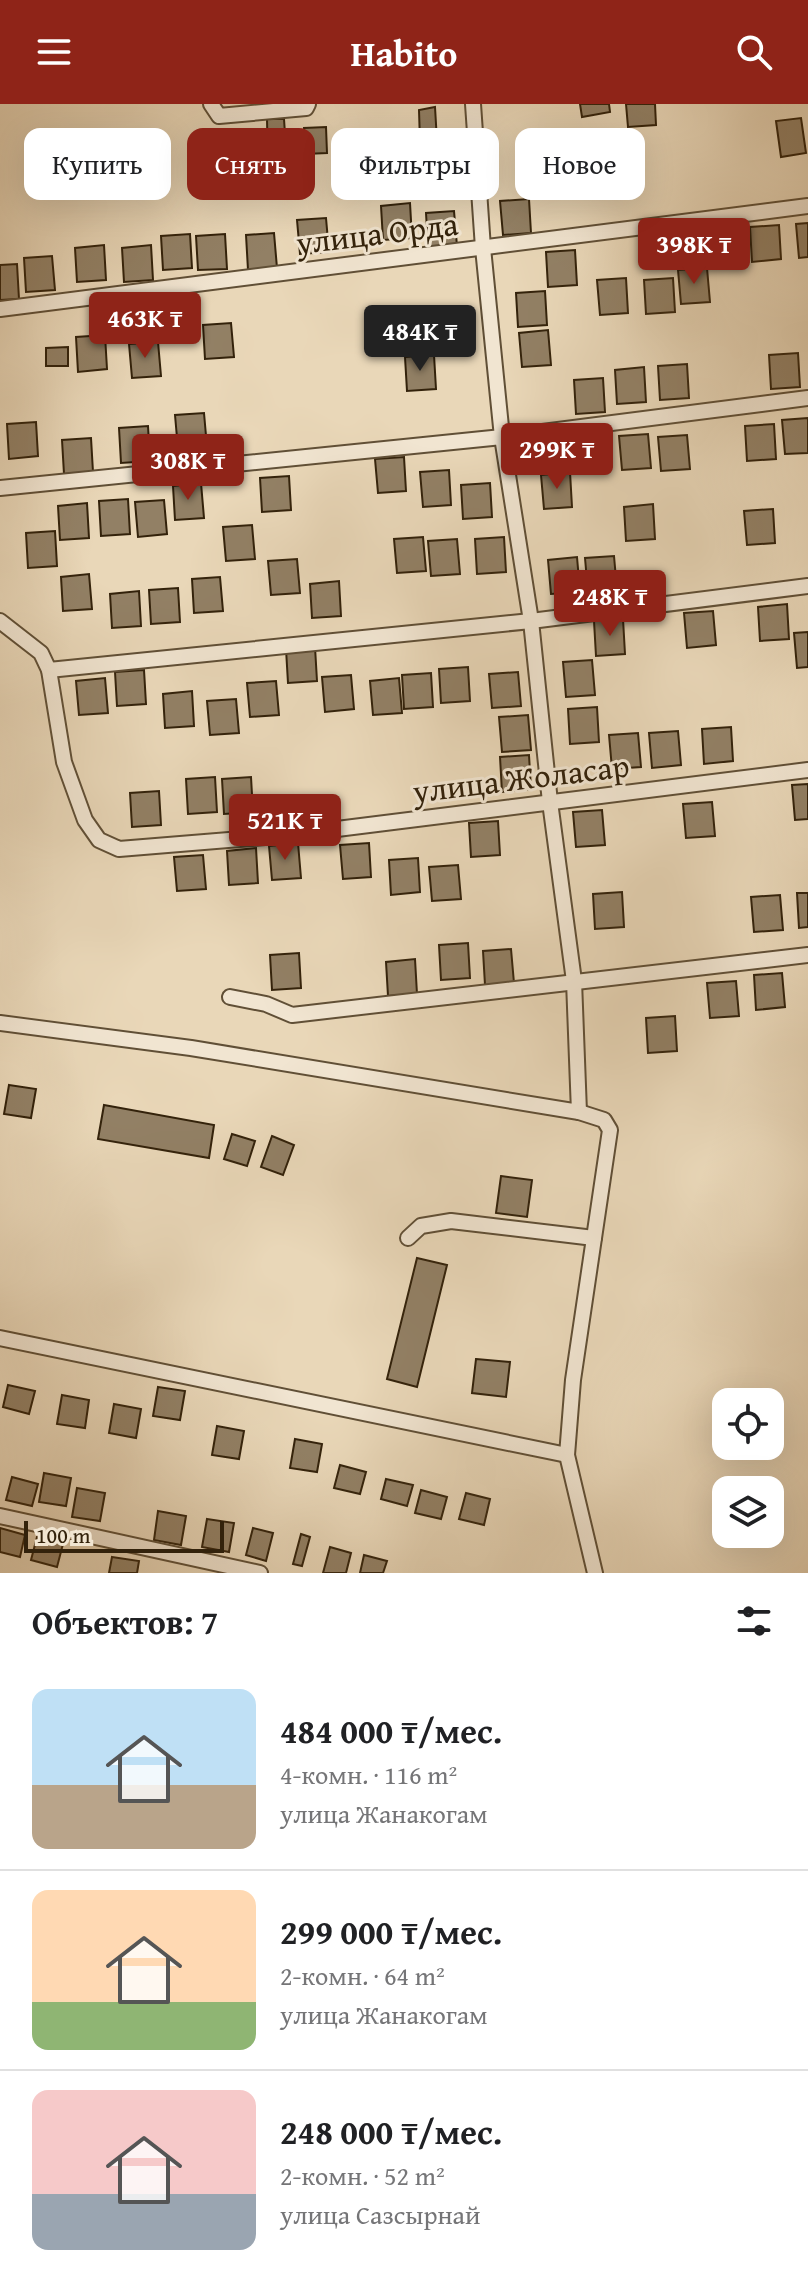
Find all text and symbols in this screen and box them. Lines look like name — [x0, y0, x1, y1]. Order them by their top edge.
text: Habito — [350, 26, 458, 79]
icon: menu — [32, 30, 76, 74]
icon: search — [732, 30, 776, 74]
chip: Купить — [24, 128, 171, 200]
chip: Снять — [187, 128, 315, 200]
chip: Фильтры — [331, 128, 499, 200]
chip: Новое — [515, 128, 645, 200]
street label: улица Орда — [292, 200, 461, 266]
pin: 398K ₸ — [629, 218, 759, 286]
text: 398K ₸ — [656, 224, 732, 263]
pin: 463K ₸ — [80, 292, 210, 360]
text: 463K ₸ — [107, 298, 183, 337]
pin: 484K ₸ — [355, 305, 485, 373]
text: 484K ₸ — [382, 311, 458, 350]
pin: 299K ₸ — [492, 423, 622, 491]
text: 299K ₸ — [519, 429, 595, 468]
pin: 308K ₸ — [123, 434, 253, 502]
text: 308K ₸ — [150, 440, 226, 479]
pin: 248K ₸ — [545, 570, 675, 638]
text: 248K ₸ — [572, 576, 648, 615]
street label: улица Жоласар — [409, 741, 632, 815]
pin: 521K ₸ — [220, 794, 350, 862]
text: 521K ₸ — [247, 800, 323, 839]
map controls — [712, 1388, 784, 1548]
button: locate — [712, 1388, 784, 1460]
button: layers — [712, 1476, 784, 1548]
scale bar — [24, 1517, 224, 1553]
text: 100 m — [36, 1519, 91, 1551]
text: Объектов: 7 — [32, 1597, 218, 1646]
icon: filters — [732, 1599, 776, 1643]
text: 484 000 ₸/мес. — [280, 1706, 502, 1755]
icon: home — [96, 1721, 192, 1817]
text: 4-комн. · 116 m² — [280, 1755, 457, 1794]
text: улица Жанакогам — [280, 1794, 488, 1833]
text: 299 000 ₸/мес. — [280, 1907, 502, 1956]
icon: home — [96, 1922, 192, 2018]
text: 2-комн. · 64 m² — [280, 1956, 445, 1995]
text: улица Жанакогам — [280, 1995, 488, 2034]
text: 248 000 ₸/мес. — [280, 2107, 502, 2156]
icon: home — [96, 2122, 192, 2218]
text: 2-комн. · 52 m² — [280, 2156, 445, 2195]
text: улица Сазсырнай — [280, 2195, 480, 2234]

